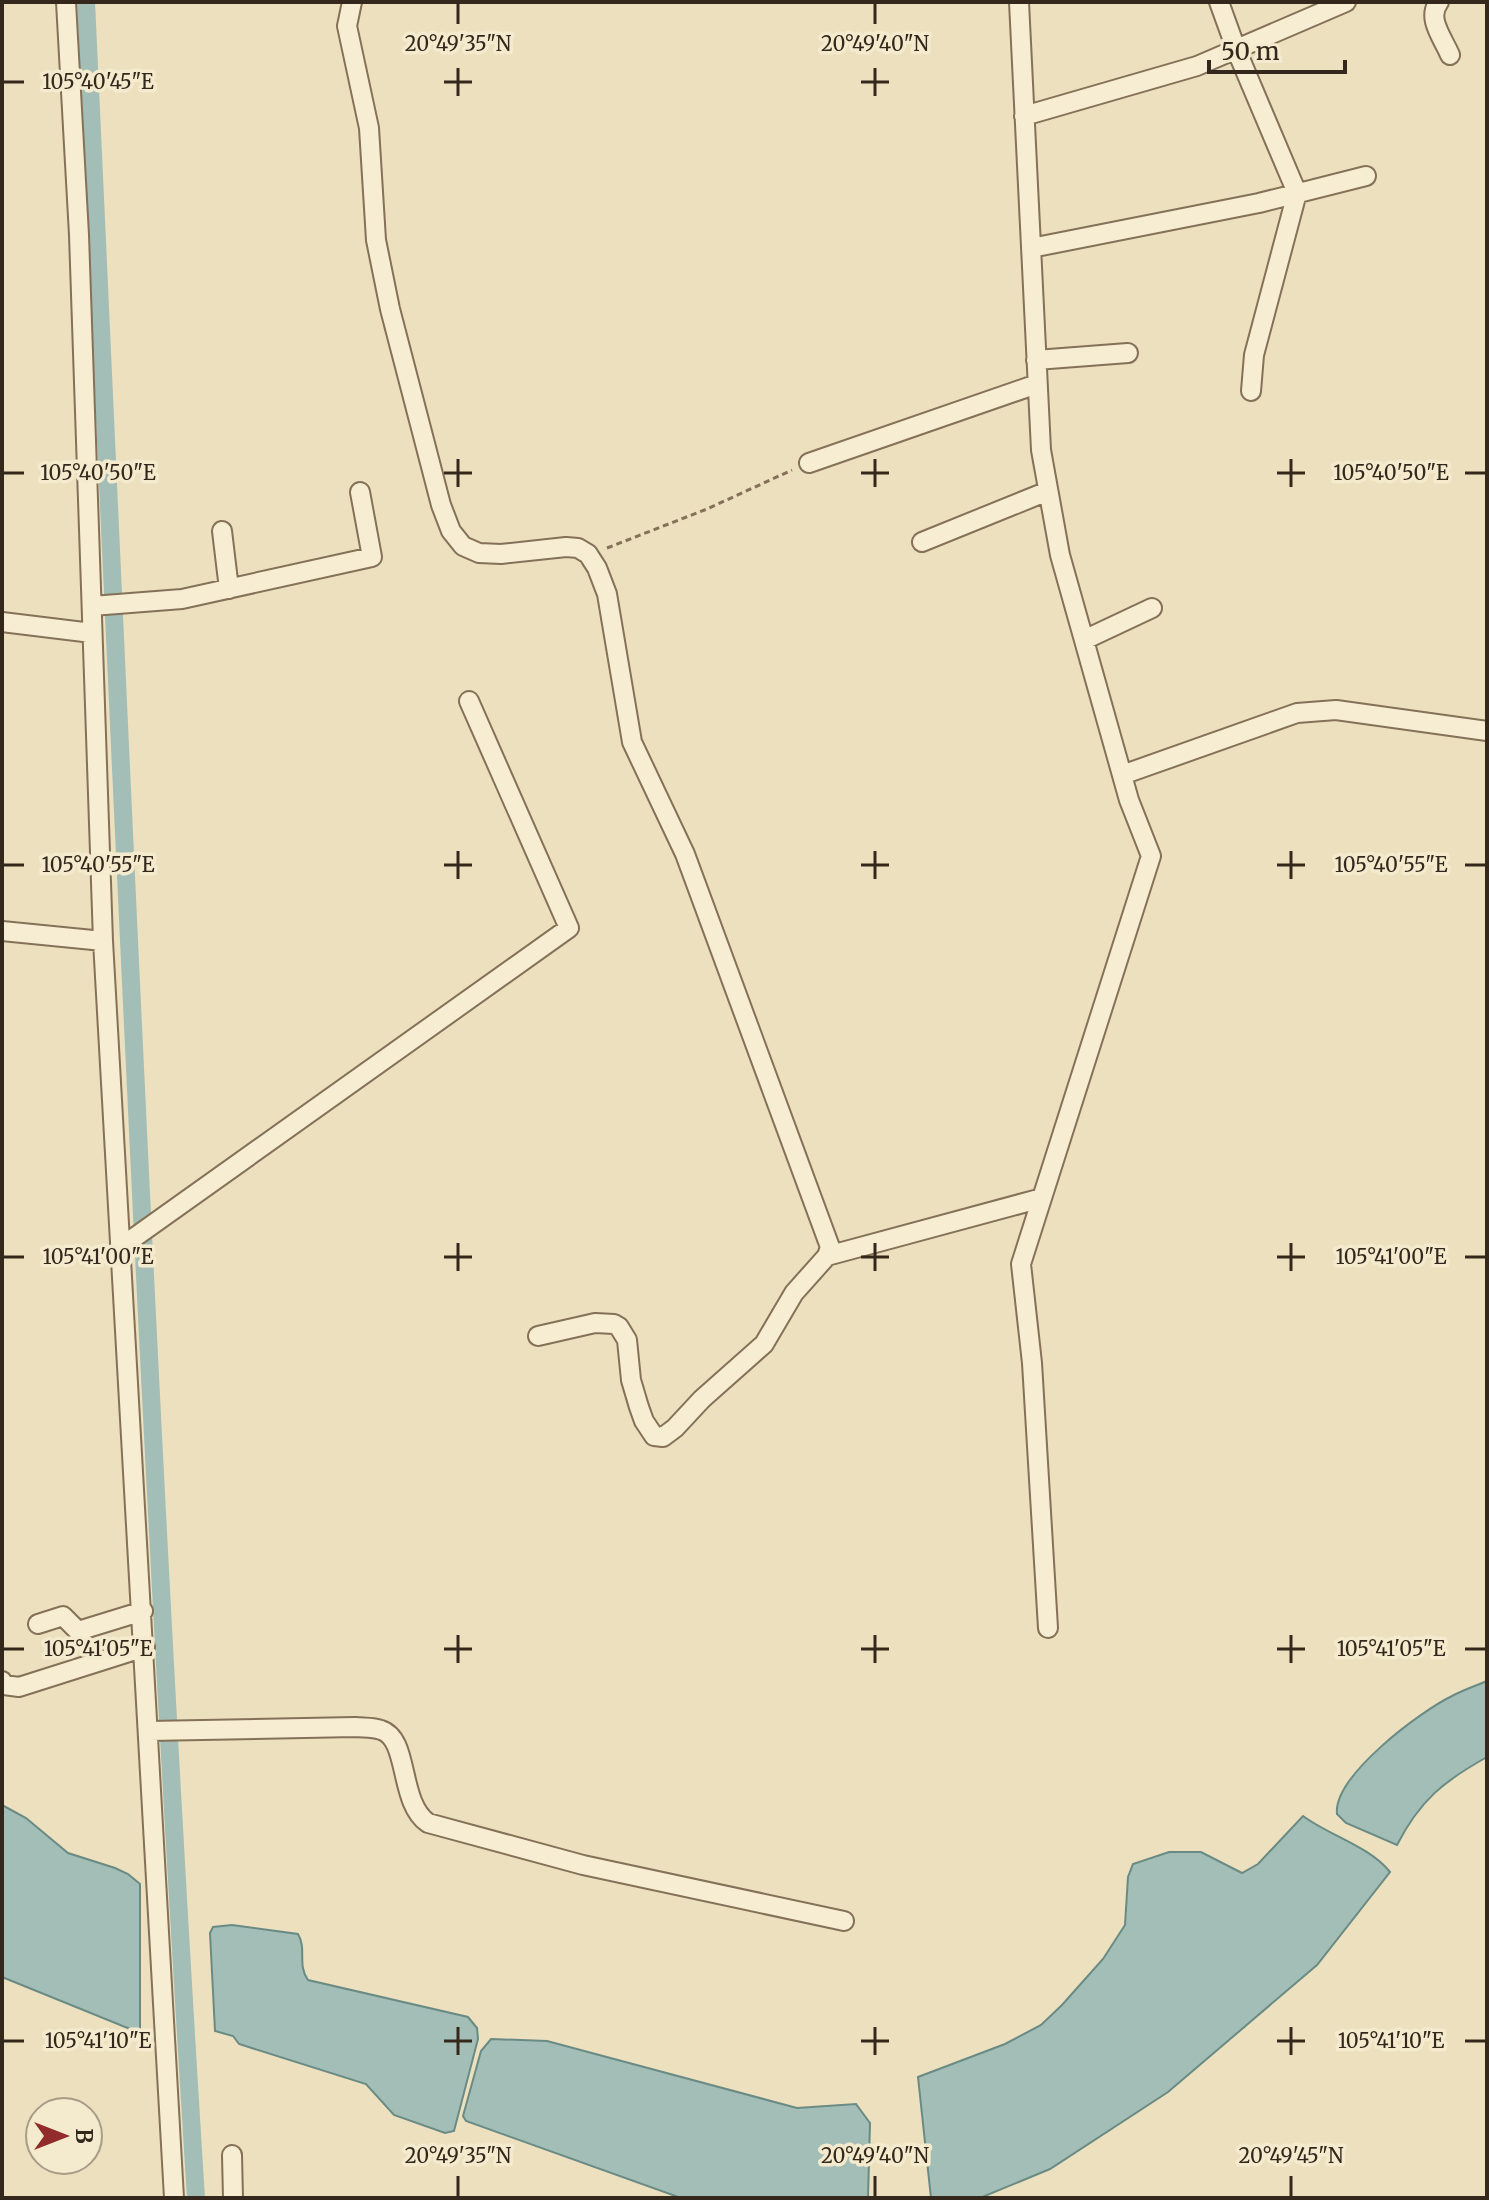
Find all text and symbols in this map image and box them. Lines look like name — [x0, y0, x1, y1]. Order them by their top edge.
scale bar — [1209, 24, 1345, 74]
text: 20°49'35"N — [405, 31, 512, 56]
text: 20°49'40"N — [821, 31, 930, 56]
text: 50 m — [1221, 36, 1280, 67]
text: 105°40'45"E — [42, 69, 154, 94]
text: 105°40'50"E — [40, 460, 156, 485]
text: 105°40'50"E — [1333, 460, 1449, 485]
text: 105°40'55"E — [42, 852, 155, 877]
text: 105°40'55"E — [1335, 852, 1448, 877]
text: 105°41'00"E — [43, 1244, 154, 1269]
text: 105°41'00"E — [1336, 1244, 1447, 1269]
text: 105°41'05"E — [44, 1636, 153, 1661]
text: 105°41'05"E — [1337, 1636, 1446, 1661]
text: 105°41'10"E — [45, 2028, 152, 2053]
text: 105°41'10"E — [1338, 2028, 1445, 2053]
north arrow — [24, 2096, 104, 2176]
text: B — [70, 2128, 98, 2144]
text: 20°49'35"N — [405, 2143, 512, 2168]
text: 20°49'40"N — [821, 2143, 930, 2168]
text: 20°49'45"N — [1239, 2143, 1344, 2168]

